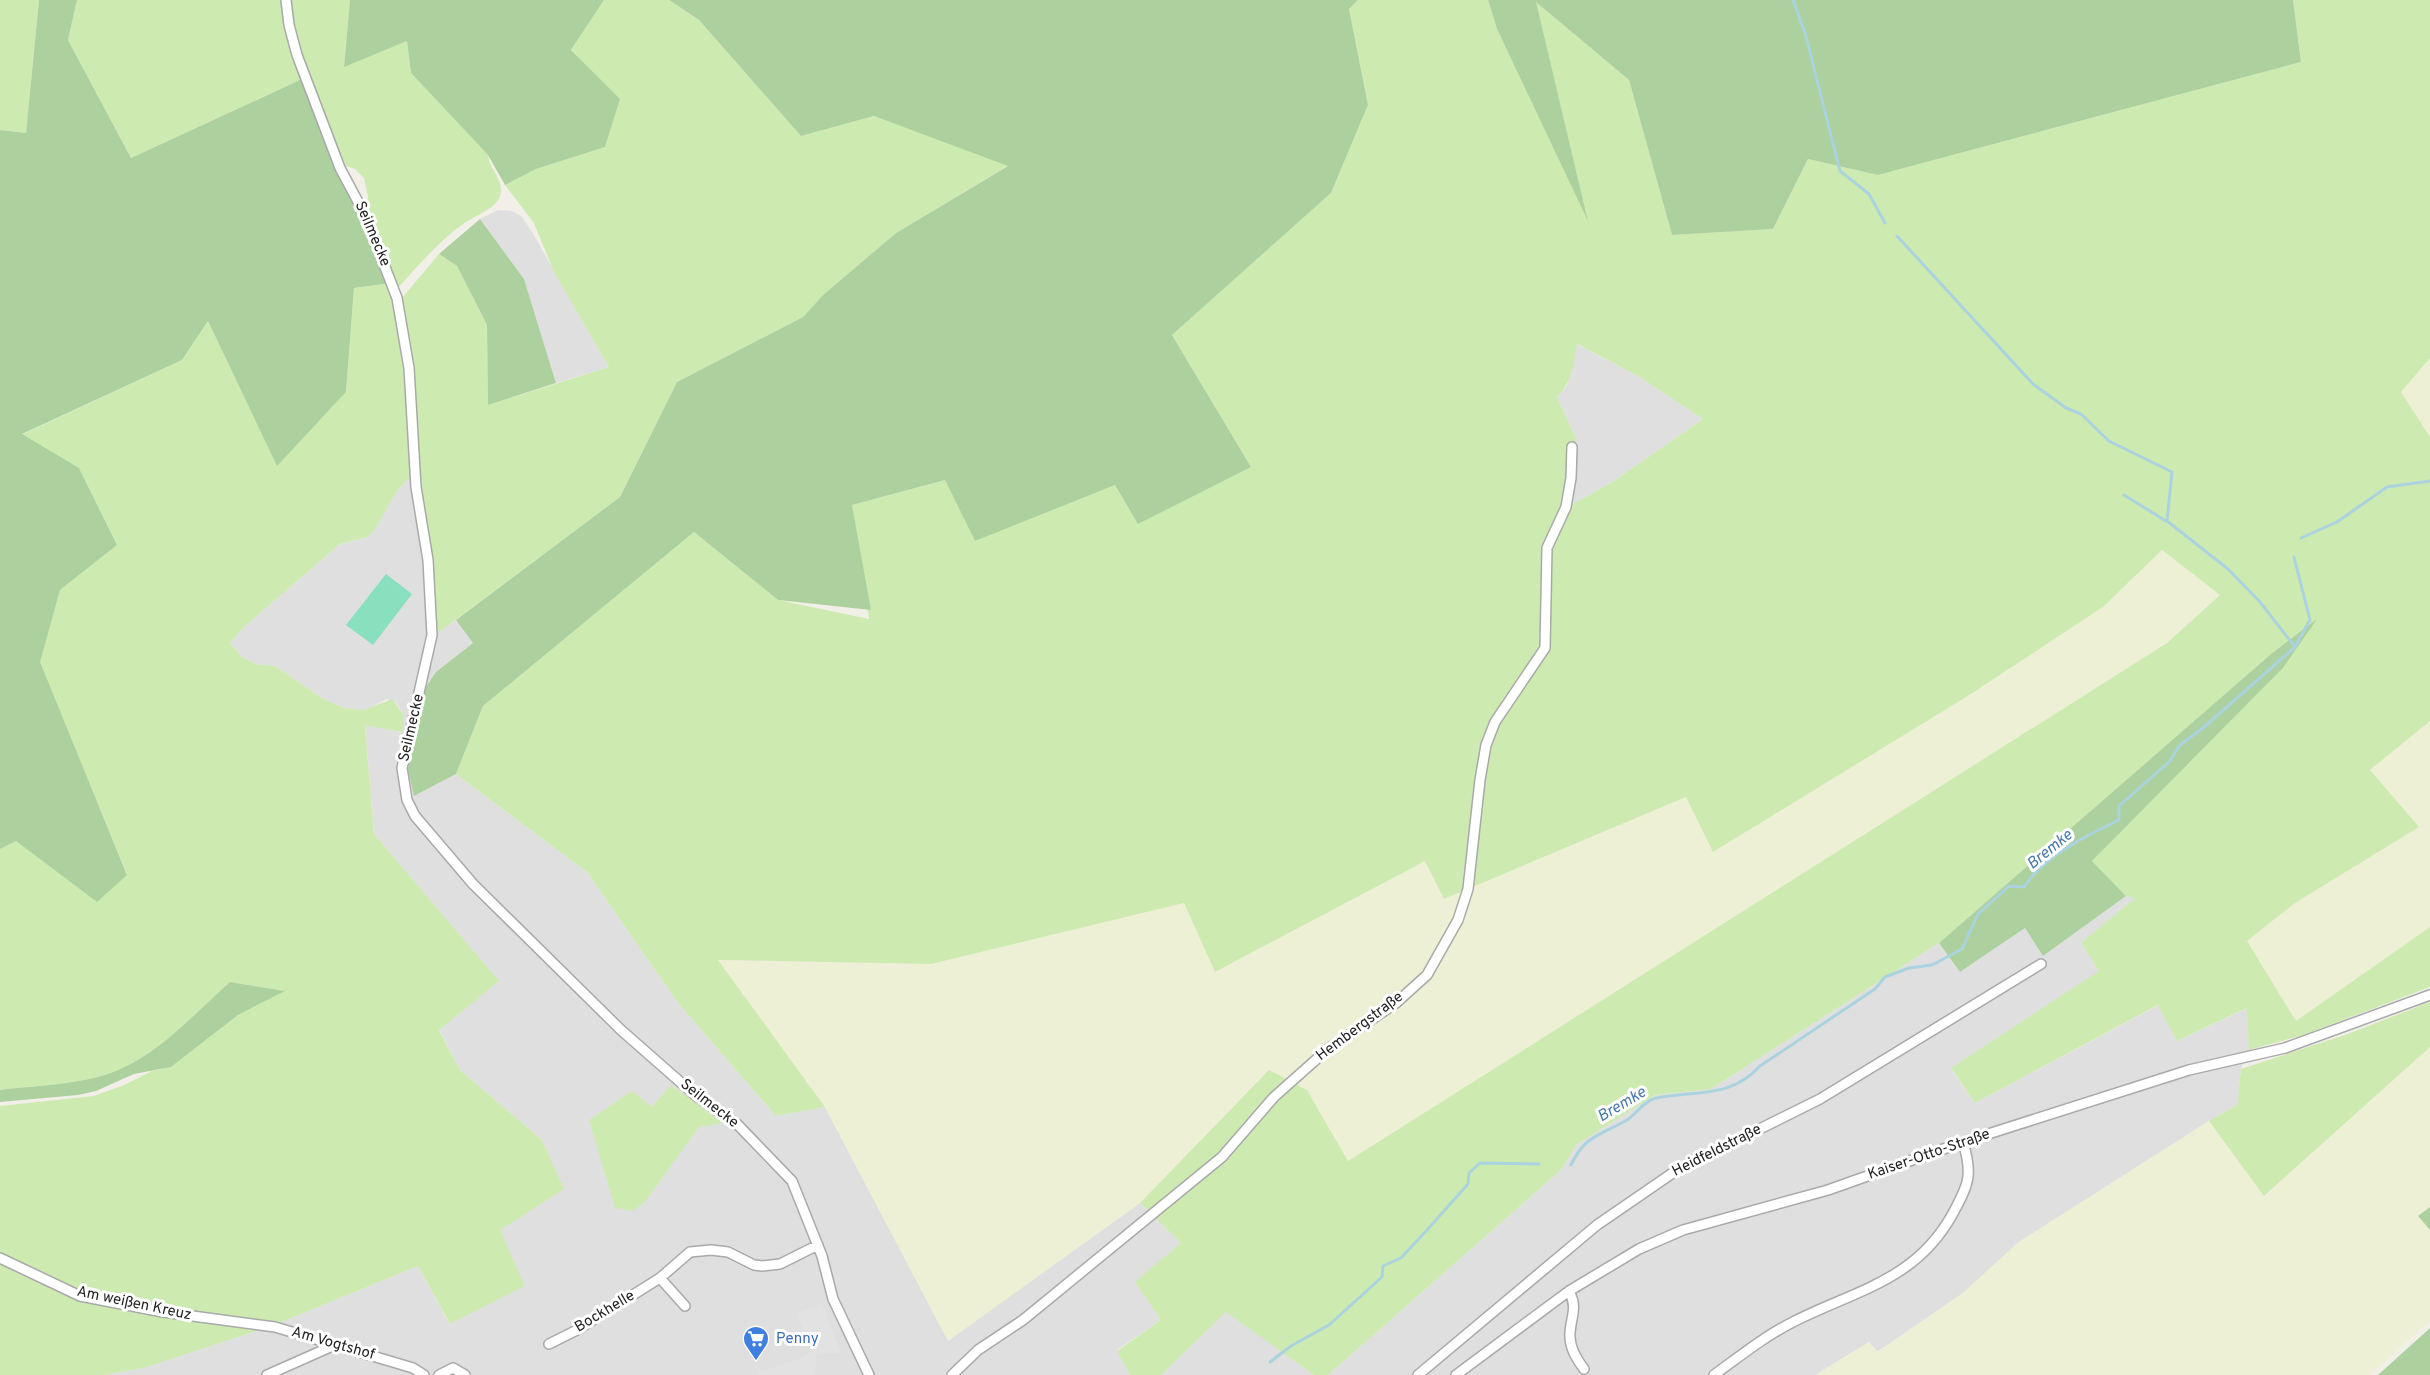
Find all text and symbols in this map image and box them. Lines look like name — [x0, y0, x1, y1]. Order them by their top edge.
street label: Seilmecke — [350, 199, 394, 269]
street label: Seilmecke — [395, 692, 429, 764]
water label: Bremke — [2023, 825, 2077, 874]
street label: Hembergstraße — [1313, 988, 1407, 1066]
street label: Seilmecke — [676, 1075, 742, 1133]
water label: Bremke — [1594, 1082, 1650, 1127]
street label: Heidfeldstraße — [1669, 1120, 1765, 1182]
street label: Kaiser-Otto-Straße — [1865, 1125, 1993, 1185]
street label: Am weißen Kreuz — [75, 1283, 193, 1325]
street label: Bockhelle — [572, 1287, 638, 1337]
street label: Am Vogtshof — [289, 1323, 377, 1365]
supermarket icon: Penny — [741, 1324, 771, 1362]
place label: Penny — [776, 1330, 819, 1349]

